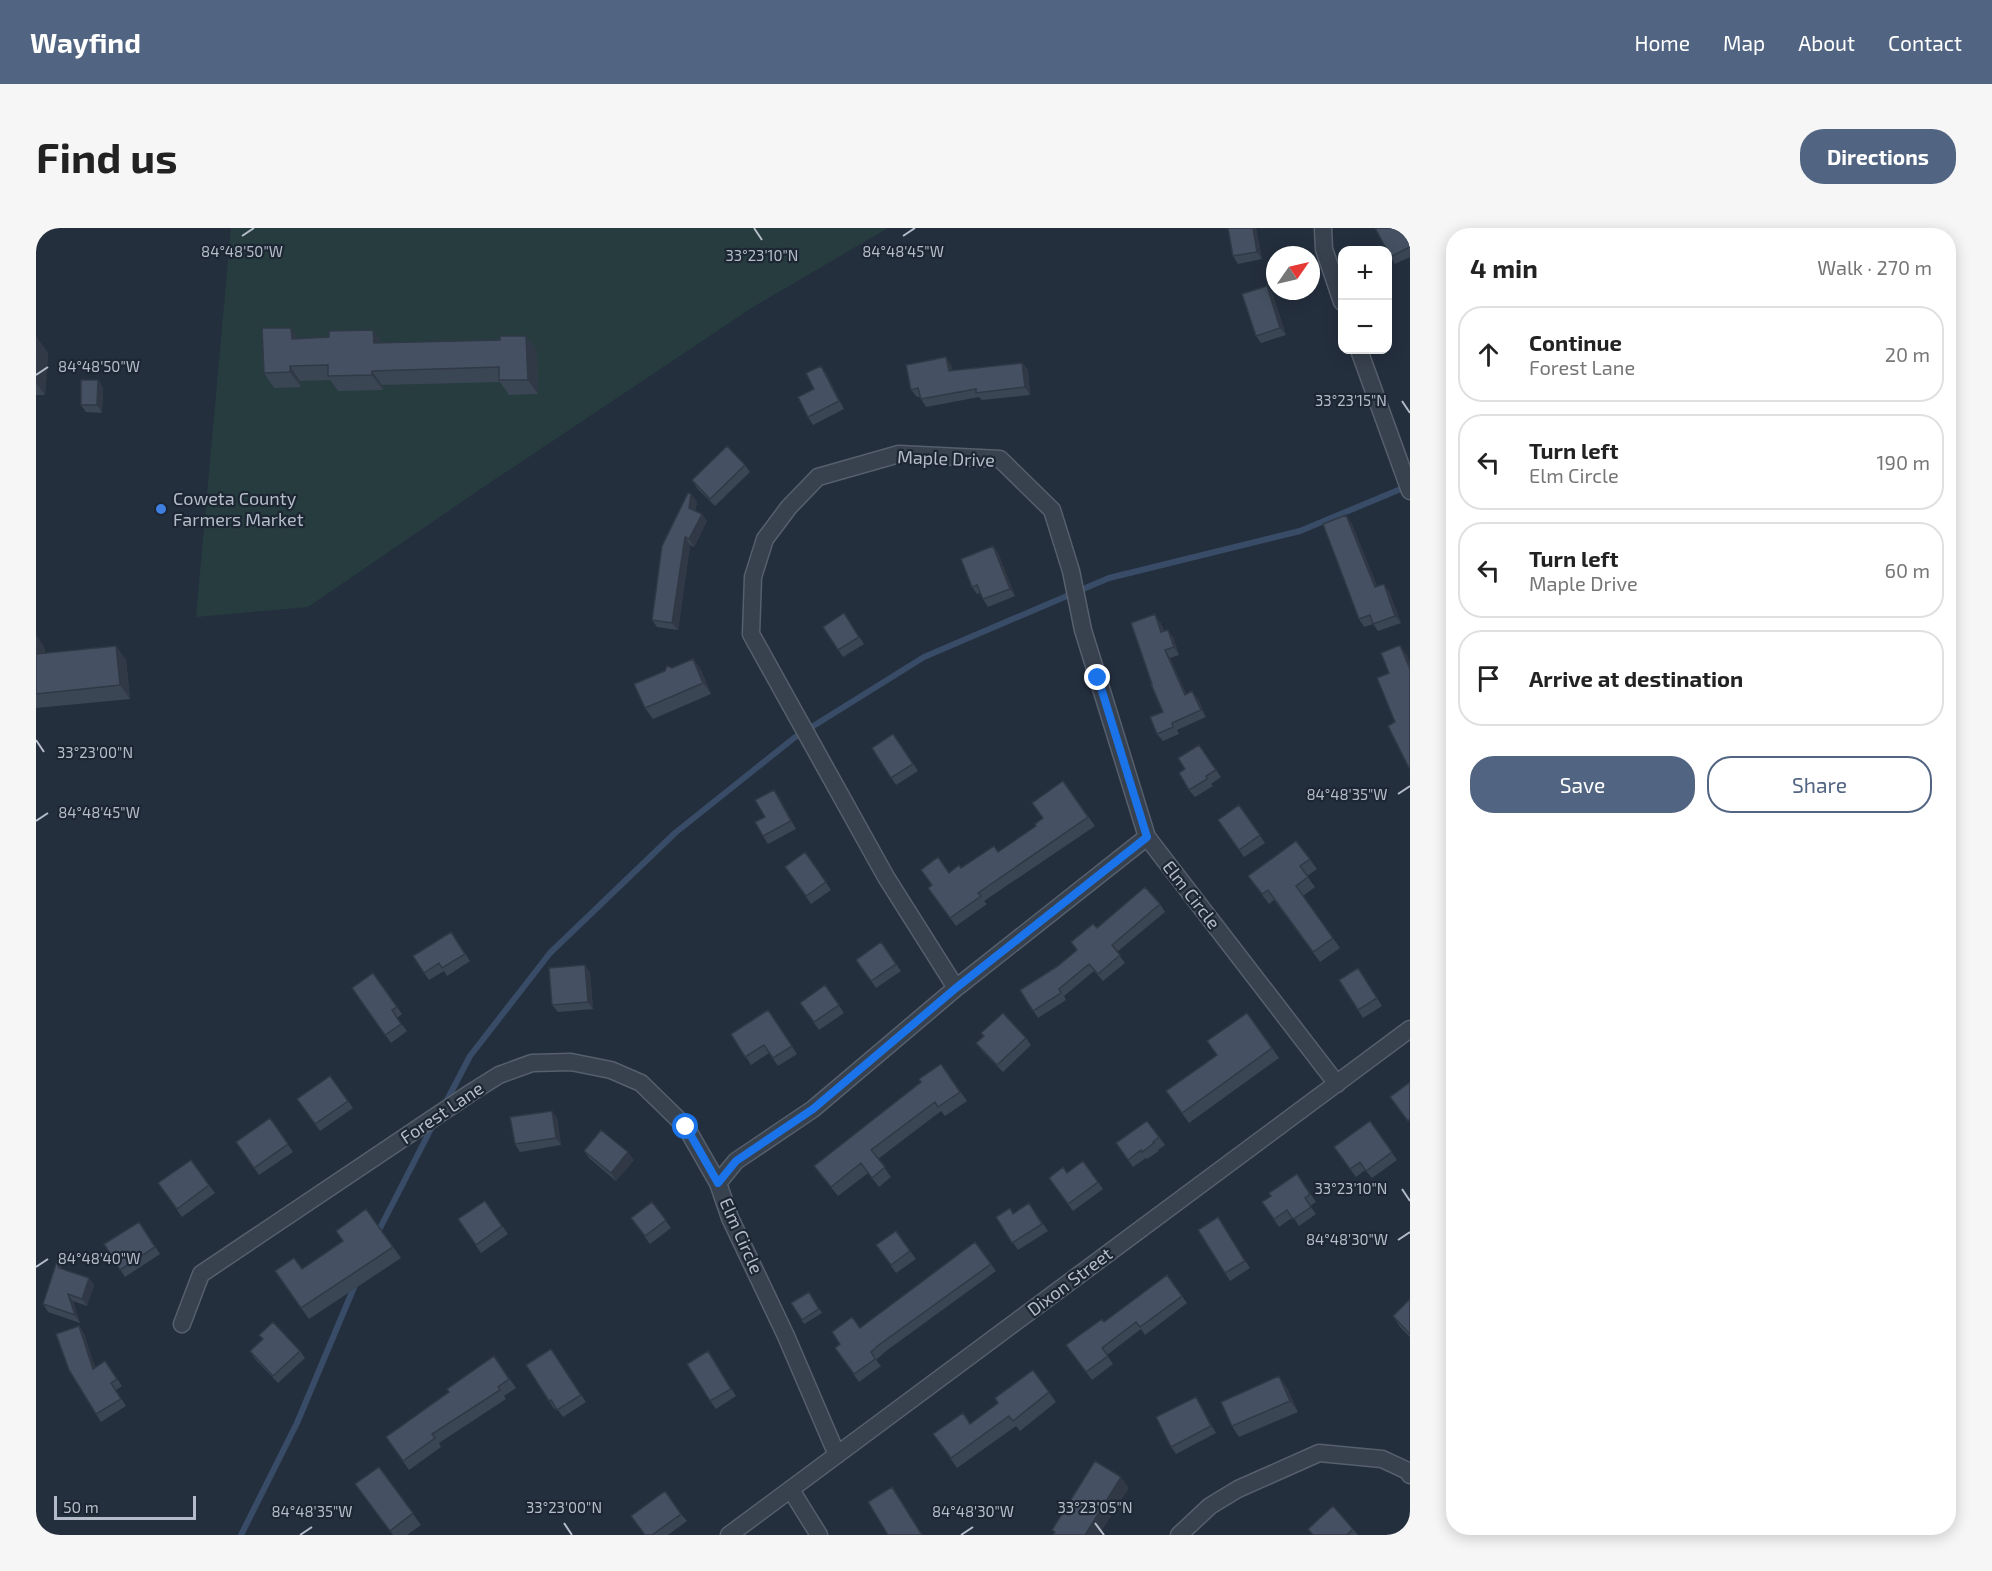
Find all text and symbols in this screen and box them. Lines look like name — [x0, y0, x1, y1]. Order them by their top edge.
text: Wayfind — [30, 25, 141, 59]
text: Home — [1634, 30, 1690, 55]
text: Map — [1723, 30, 1765, 55]
text: About — [1798, 30, 1855, 55]
text: Contact — [1888, 30, 1962, 55]
button: Directions — [1800, 129, 1956, 184]
text: Find us — [36, 131, 178, 181]
text: 84°48'50"W — [201, 242, 283, 260]
text: 84°48'45"W — [862, 242, 944, 260]
text: 33°23'10"N — [726, 246, 798, 264]
north arrow — [1266, 246, 1320, 300]
map controls — [1338, 246, 1392, 354]
button: + — [1338, 246, 1392, 300]
text: 4 min — [1470, 252, 1538, 283]
text: Walk · 270 m — [1817, 255, 1932, 279]
button: − — [1338, 300, 1392, 354]
text: Continue — [1529, 329, 1622, 355]
icon: ahead — [1472, 338, 1505, 371]
text: 20 m — [1885, 342, 1930, 366]
text: Forest Lane — [1529, 355, 1635, 379]
text: 84°48'50"W — [58, 357, 140, 375]
text: 33°23'15"N — [1315, 391, 1387, 409]
text: Turn left — [1529, 437, 1618, 463]
street label: Maple Drive — [897, 445, 995, 471]
icon: left — [1472, 446, 1505, 479]
text: 190 m — [1877, 450, 1930, 474]
text: Elm Circle — [1529, 463, 1619, 487]
place label: Coweta County Farmers Market — [173, 487, 304, 530]
marker: Coweta County Farmers Market — [154, 502, 168, 516]
text: Turn left — [1529, 545, 1618, 571]
icon: left — [1472, 554, 1505, 587]
text: 60 m — [1885, 558, 1930, 582]
text: Maple Drive — [1529, 571, 1638, 595]
icon: arrive — [1472, 662, 1505, 695]
route end — [1084, 664, 1110, 690]
text: Arrive at destination — [1529, 665, 1743, 691]
text: 33°23'00"N — [57, 743, 133, 761]
button: Save — [1470, 756, 1695, 813]
button: Share — [1707, 756, 1932, 813]
text: 84°48'35"W — [1306, 785, 1388, 803]
text: 84°48'45"W — [58, 803, 140, 821]
street label: Elm Circle — [1158, 856, 1225, 933]
street label: Forest Lane — [396, 1076, 487, 1148]
route start — [672, 1113, 698, 1139]
text: 33°23'10"N — [1315, 1179, 1387, 1197]
street label: Elm Circle — [715, 1194, 768, 1277]
text: 84°48'30"W — [1306, 1230, 1388, 1248]
street label: Dixon Street — [1023, 1242, 1116, 1320]
text: 84°48'40"W — [58, 1249, 140, 1267]
scale bar — [54, 1493, 196, 1520]
text: 50 m — [63, 1497, 99, 1516]
text: 33°23'00"N — [526, 1498, 602, 1516]
text: 33°23'05"N — [1058, 1498, 1133, 1516]
text: 84°48'35"W — [271, 1502, 353, 1520]
text: 84°48'30"W — [932, 1502, 1014, 1520]

